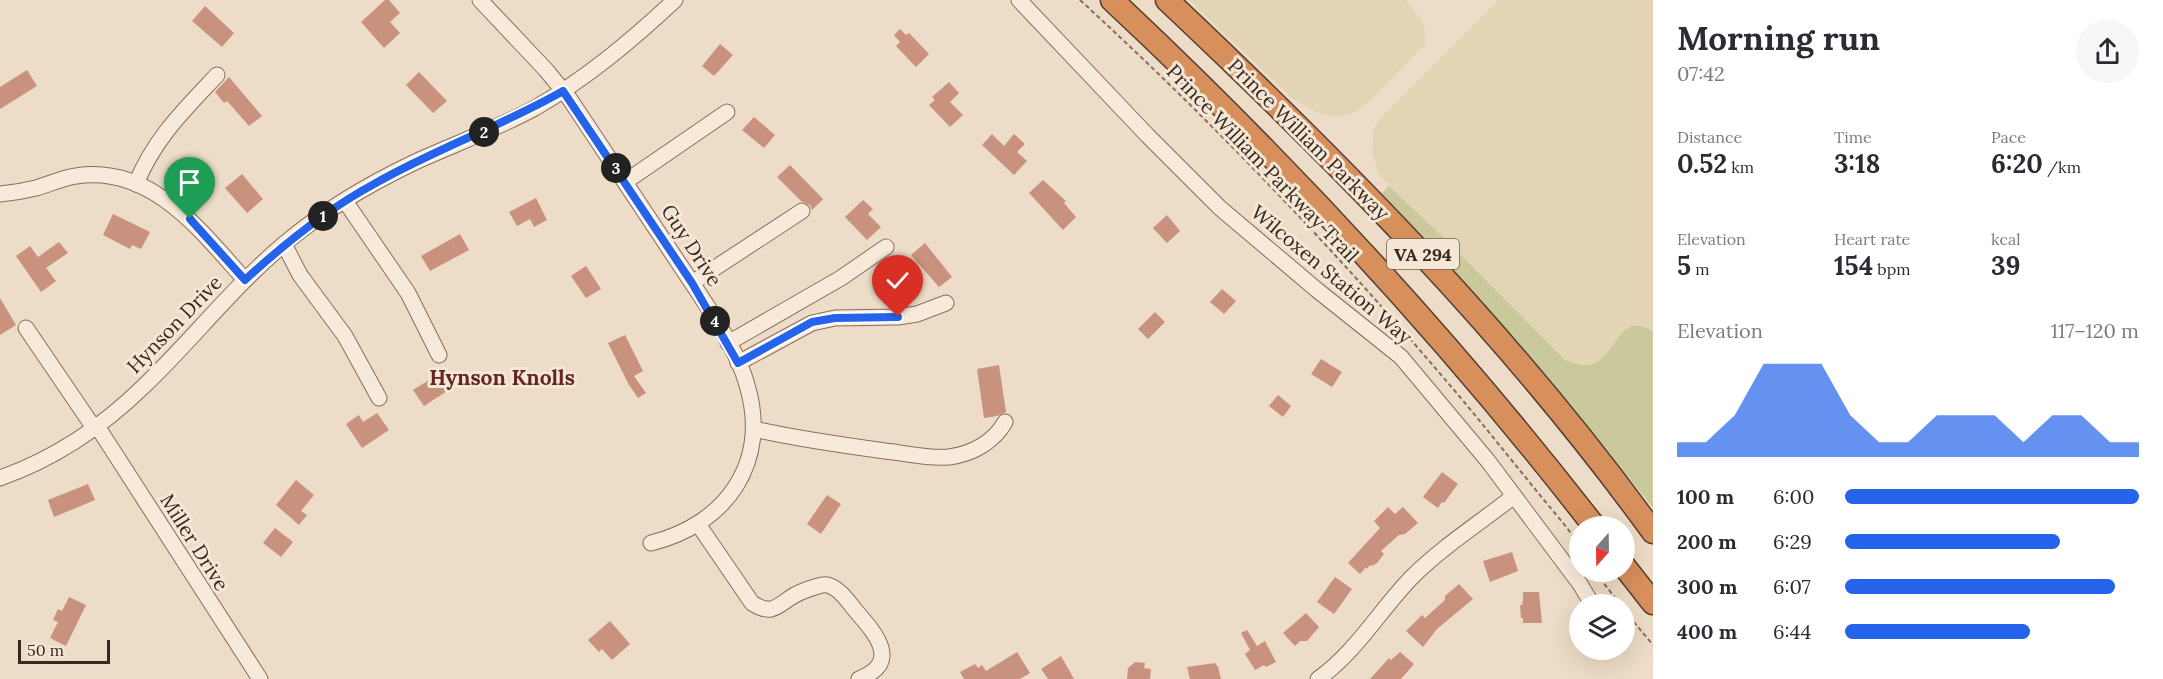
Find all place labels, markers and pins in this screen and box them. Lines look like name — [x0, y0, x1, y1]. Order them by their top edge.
pin: 2 — [469, 117, 499, 147]
pin: 3 — [601, 153, 631, 183]
pin — [164, 157, 215, 219]
pin: 1 — [308, 201, 338, 231]
pin — [872, 255, 923, 317]
pin: 4 — [700, 306, 730, 336]

